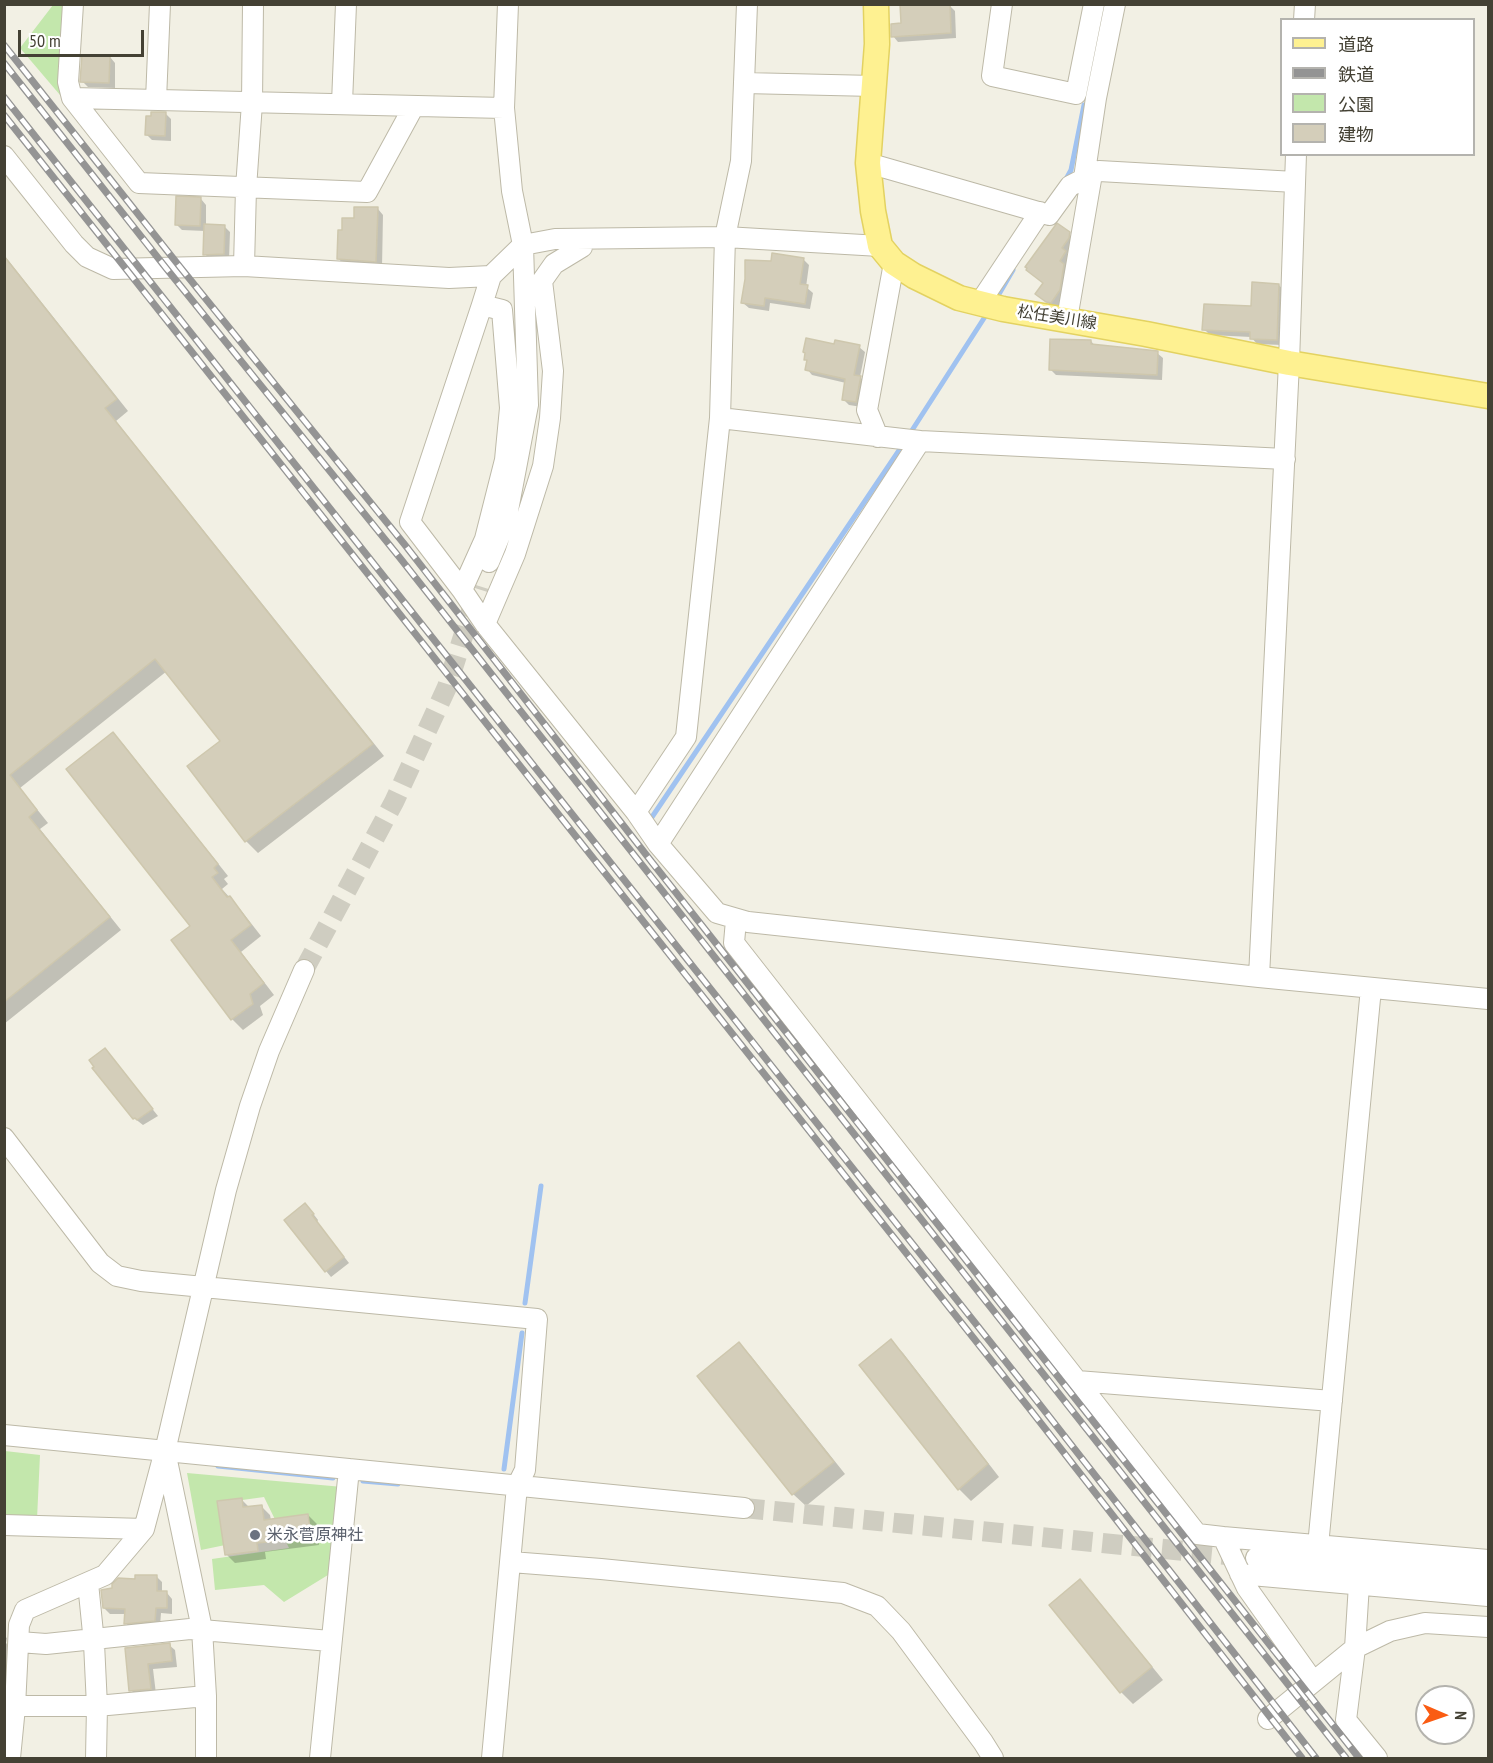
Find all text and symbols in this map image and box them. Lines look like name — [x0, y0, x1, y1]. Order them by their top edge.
scale bar — [21, 18, 147, 56]
legend — [1280, 18, 1475, 156]
text: 50 m — [29, 29, 61, 52]
text: 道路 — [1338, 33, 1374, 56]
text: 鉄道 — [1338, 63, 1374, 86]
text: 公園 — [1338, 93, 1374, 116]
text: 建物 — [1338, 123, 1374, 146]
street label: 松任美川線 — [1016, 302, 1098, 334]
place label: 米永菅原神社 — [267, 1525, 363, 1545]
marker: 米永菅原神社 — [248, 1528, 262, 1542]
north arrow — [1415, 1685, 1475, 1745]
text: N — [1451, 1711, 1471, 1720]

